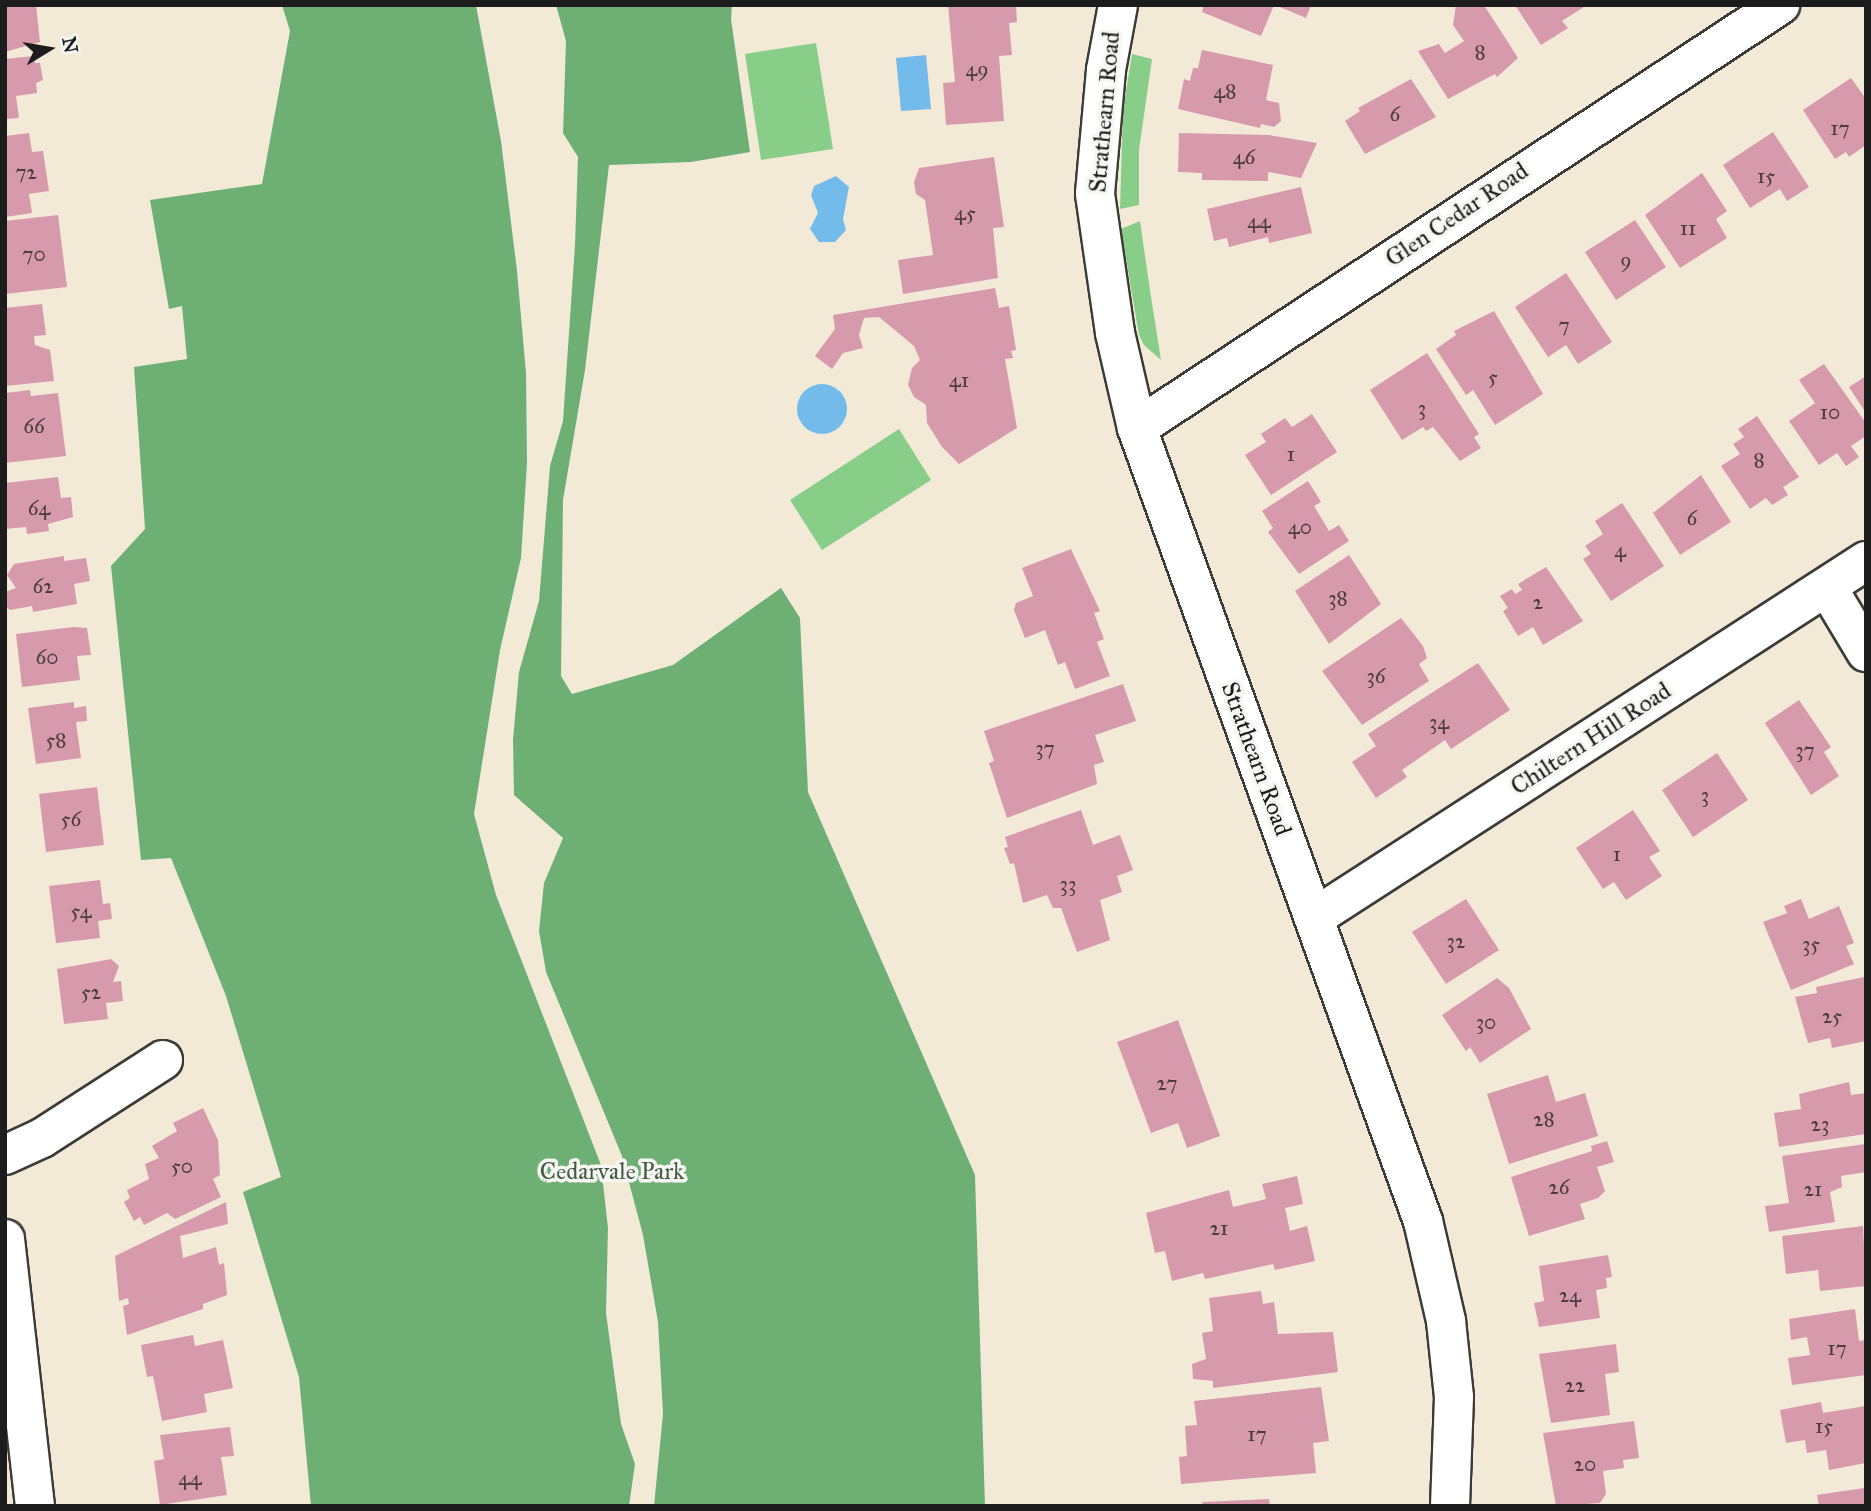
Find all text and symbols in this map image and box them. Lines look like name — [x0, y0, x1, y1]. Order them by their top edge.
north arrow — [14, 14, 84, 84]
street label: Strathearn Road — [1084, 30, 1126, 194]
text: N — [57, 35, 83, 55]
house number: 8 — [1474, 39, 1486, 65]
house number: 49 — [966, 56, 988, 82]
house number: 48 — [1214, 78, 1236, 104]
house number: 6 — [1390, 101, 1400, 127]
house number: 17 — [1830, 115, 1850, 141]
house number: 46 — [1233, 144, 1255, 170]
street label: Glen Cedar Road — [1380, 157, 1534, 273]
house number: 72 — [15, 159, 37, 185]
house number: 15 — [1757, 163, 1775, 189]
house number: 45 — [954, 200, 976, 226]
house number: 44 — [1247, 208, 1271, 234]
house number: 11 — [1680, 215, 1696, 241]
house number: 70 — [22, 241, 46, 267]
house number: 9 — [1620, 247, 1632, 273]
house number: 7 — [1558, 312, 1570, 338]
house number: 5 — [1488, 364, 1498, 390]
house number: 41 — [949, 367, 969, 393]
house number: 3 — [1418, 395, 1426, 421]
house number: 10 — [1820, 399, 1840, 425]
house number: 66 — [23, 413, 45, 439]
house number: 1 — [1287, 441, 1295, 467]
house number: 8 — [1753, 447, 1765, 473]
house number: 64 — [28, 495, 50, 521]
house number: 6 — [1687, 505, 1697, 531]
house number: 40 — [1288, 514, 1312, 540]
house number: 4 — [1614, 537, 1626, 563]
house number: 62 — [32, 573, 54, 599]
house number: 38 — [1328, 585, 1348, 611]
house number: 2 — [1533, 589, 1543, 615]
house number: 60 — [36, 644, 58, 670]
house number: 36 — [1366, 663, 1386, 689]
street label: Chiltern Hill Road — [1506, 677, 1676, 801]
street label: Strathearn Road — [1215, 678, 1297, 840]
house number: 34 — [1429, 709, 1449, 735]
house number: 58 — [46, 727, 66, 753]
house number: 37 — [1035, 735, 1055, 761]
house number: 37 — [1795, 737, 1815, 763]
house number: 3 — [1701, 782, 1709, 808]
house number: 56 — [61, 806, 81, 832]
house number: 1 — [1613, 841, 1621, 867]
house number: 33 — [1060, 871, 1076, 897]
house number: 54 — [71, 898, 91, 924]
house number: 32 — [1447, 928, 1465, 954]
house number: 35 — [1802, 931, 1820, 957]
house number: 52 — [81, 979, 101, 1005]
house number: 25 — [1822, 1003, 1842, 1029]
house number: 30 — [1476, 1009, 1496, 1035]
house number: 27 — [1156, 1070, 1178, 1096]
house number: 28 — [1533, 1106, 1555, 1132]
house number: 23 — [1811, 1111, 1829, 1137]
house number: 50 — [171, 1153, 193, 1179]
park label: Cedarvale Park — [540, 1158, 684, 1186]
house number: 26 — [1548, 1174, 1570, 1200]
house number: 21 — [1804, 1176, 1822, 1202]
house number: 21 — [1210, 1215, 1228, 1241]
house number: 24 — [1559, 1282, 1581, 1308]
house number: 17 — [1827, 1335, 1847, 1361]
house number: 22 — [1565, 1372, 1585, 1398]
house number: 15 — [1815, 1413, 1833, 1439]
house number: 17 — [1247, 1421, 1267, 1447]
house number: 20 — [1574, 1451, 1596, 1477]
house number: 44 — [178, 1465, 202, 1491]

